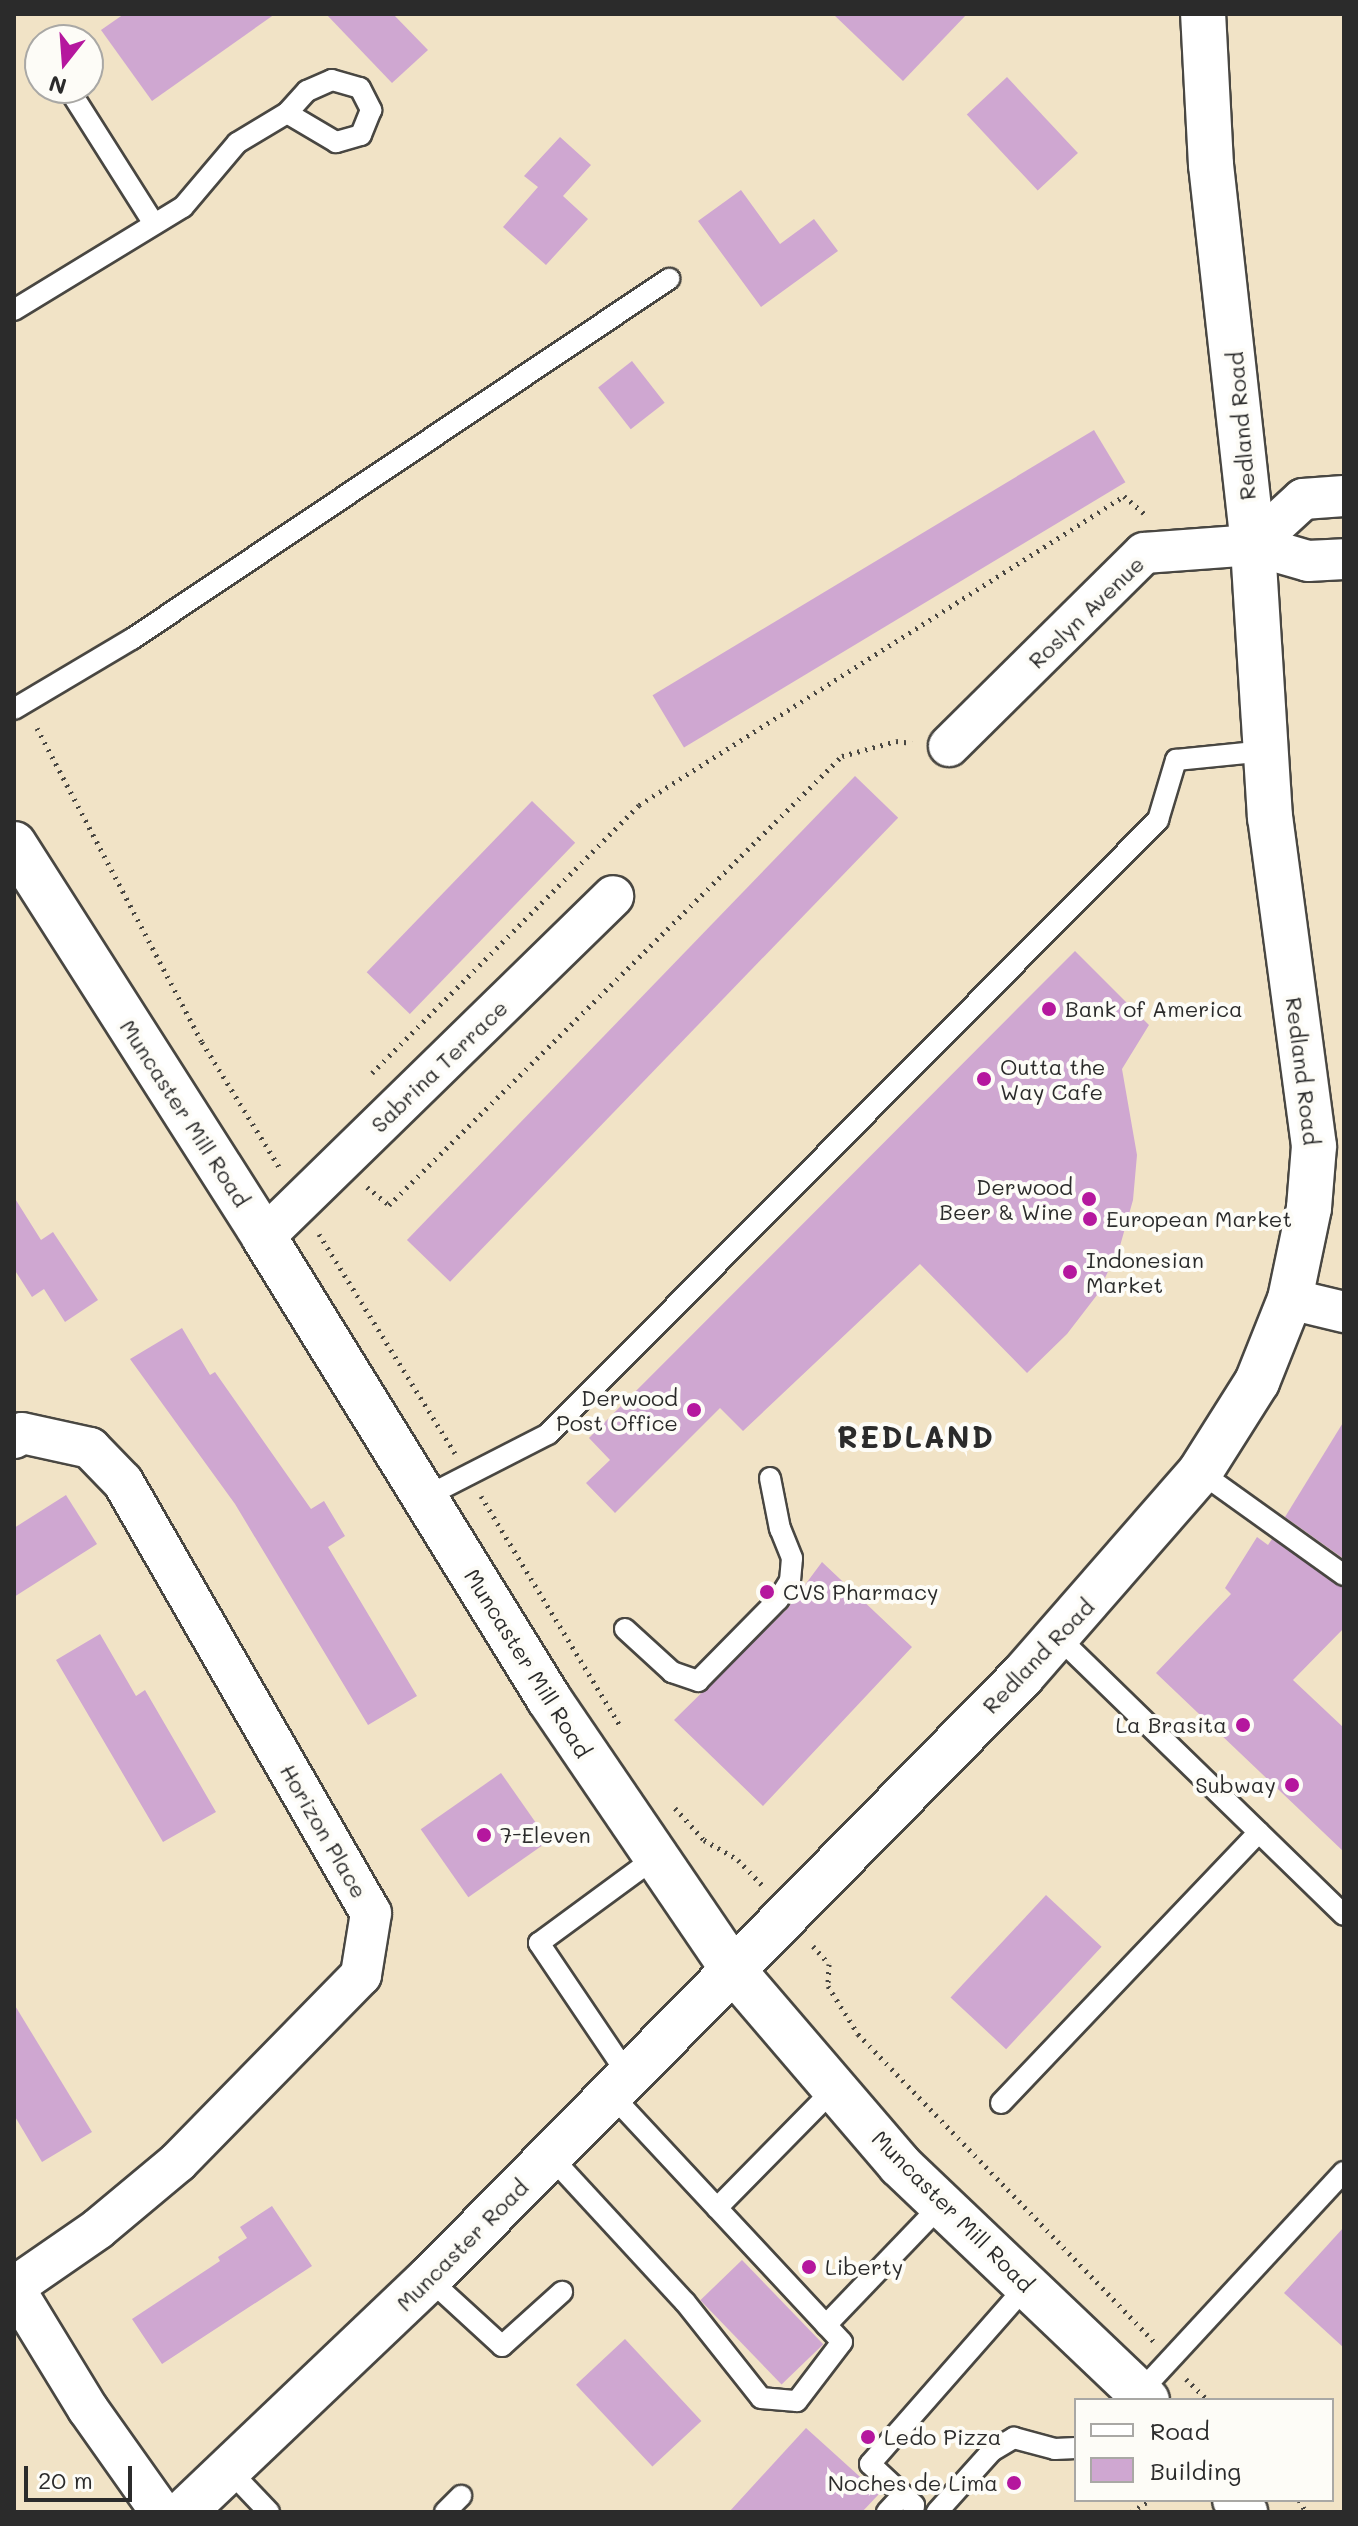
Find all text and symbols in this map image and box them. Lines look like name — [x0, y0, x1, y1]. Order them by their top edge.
north arrow — [24, 24, 104, 104]
text: N — [45, 69, 70, 102]
street label: Redland Road — [1221, 351, 1261, 501]
street label: Roslyn Avenue — [1023, 550, 1149, 674]
street label: Sabrina Terrace — [365, 994, 513, 1138]
place label: Bank of America — [1065, 996, 1243, 1022]
street label: Redland Road — [1281, 996, 1325, 1146]
marker: Bank of America — [1040, 1000, 1058, 1018]
street label: Muncaster Mill Road — [115, 1015, 255, 1211]
place label: Outta the Way Cafe — [1000, 1053, 1105, 1104]
marker: Outta the Way Cafe — [975, 1070, 993, 1088]
place label: Derwood Beer & Wine — [939, 1173, 1073, 1224]
marker: Derwood Beer & Wine — [1080, 1190, 1098, 1208]
place label: European Market — [1106, 1206, 1292, 1232]
marker: European Market — [1081, 1210, 1099, 1228]
place label: Indonesian Market — [1086, 1246, 1204, 1298]
marker: Indonesian Market — [1061, 1263, 1079, 1281]
place label: Derwood Post Office — [556, 1384, 678, 1436]
marker: Derwood Post Office — [685, 1401, 703, 1419]
district label: REDLAND — [837, 1418, 995, 1454]
street label: Muncaster Mill Road — [459, 1564, 597, 1762]
place label: CVS Pharmacy — [783, 1579, 939, 1605]
marker: CVS Pharmacy — [758, 1583, 776, 1601]
street label: Redland Road — [977, 1593, 1099, 1719]
place label: La Brasita — [1115, 1712, 1227, 1738]
marker: La Brasita — [1234, 1716, 1252, 1734]
street label: Horizon Place — [275, 1759, 373, 1903]
place label: Subway — [1195, 1772, 1276, 1798]
marker: Subway — [1283, 1776, 1301, 1794]
place label: 7-Eleven — [500, 1822, 591, 1848]
marker: 7-Eleven — [475, 1826, 493, 1844]
street label: Muncaster Mill Road — [867, 2125, 1039, 2297]
street label: Muncaster Road — [391, 2174, 533, 2316]
place label: Liberty — [825, 2254, 903, 2280]
marker: Liberty — [800, 2258, 818, 2276]
legend — [1074, 2398, 1334, 2502]
text: Road — [1150, 2415, 1210, 2446]
place label: Ledo Pizza — [884, 2424, 1002, 2450]
marker: Ledo Pizza — [859, 2428, 877, 2446]
scale bar — [28, 2450, 136, 2500]
text: Building — [1150, 2455, 1241, 2486]
text: 20 m — [38, 2464, 93, 2495]
place label: Noches de Lima — [828, 2470, 998, 2496]
marker: Noches de Lima — [1005, 2474, 1023, 2492]

